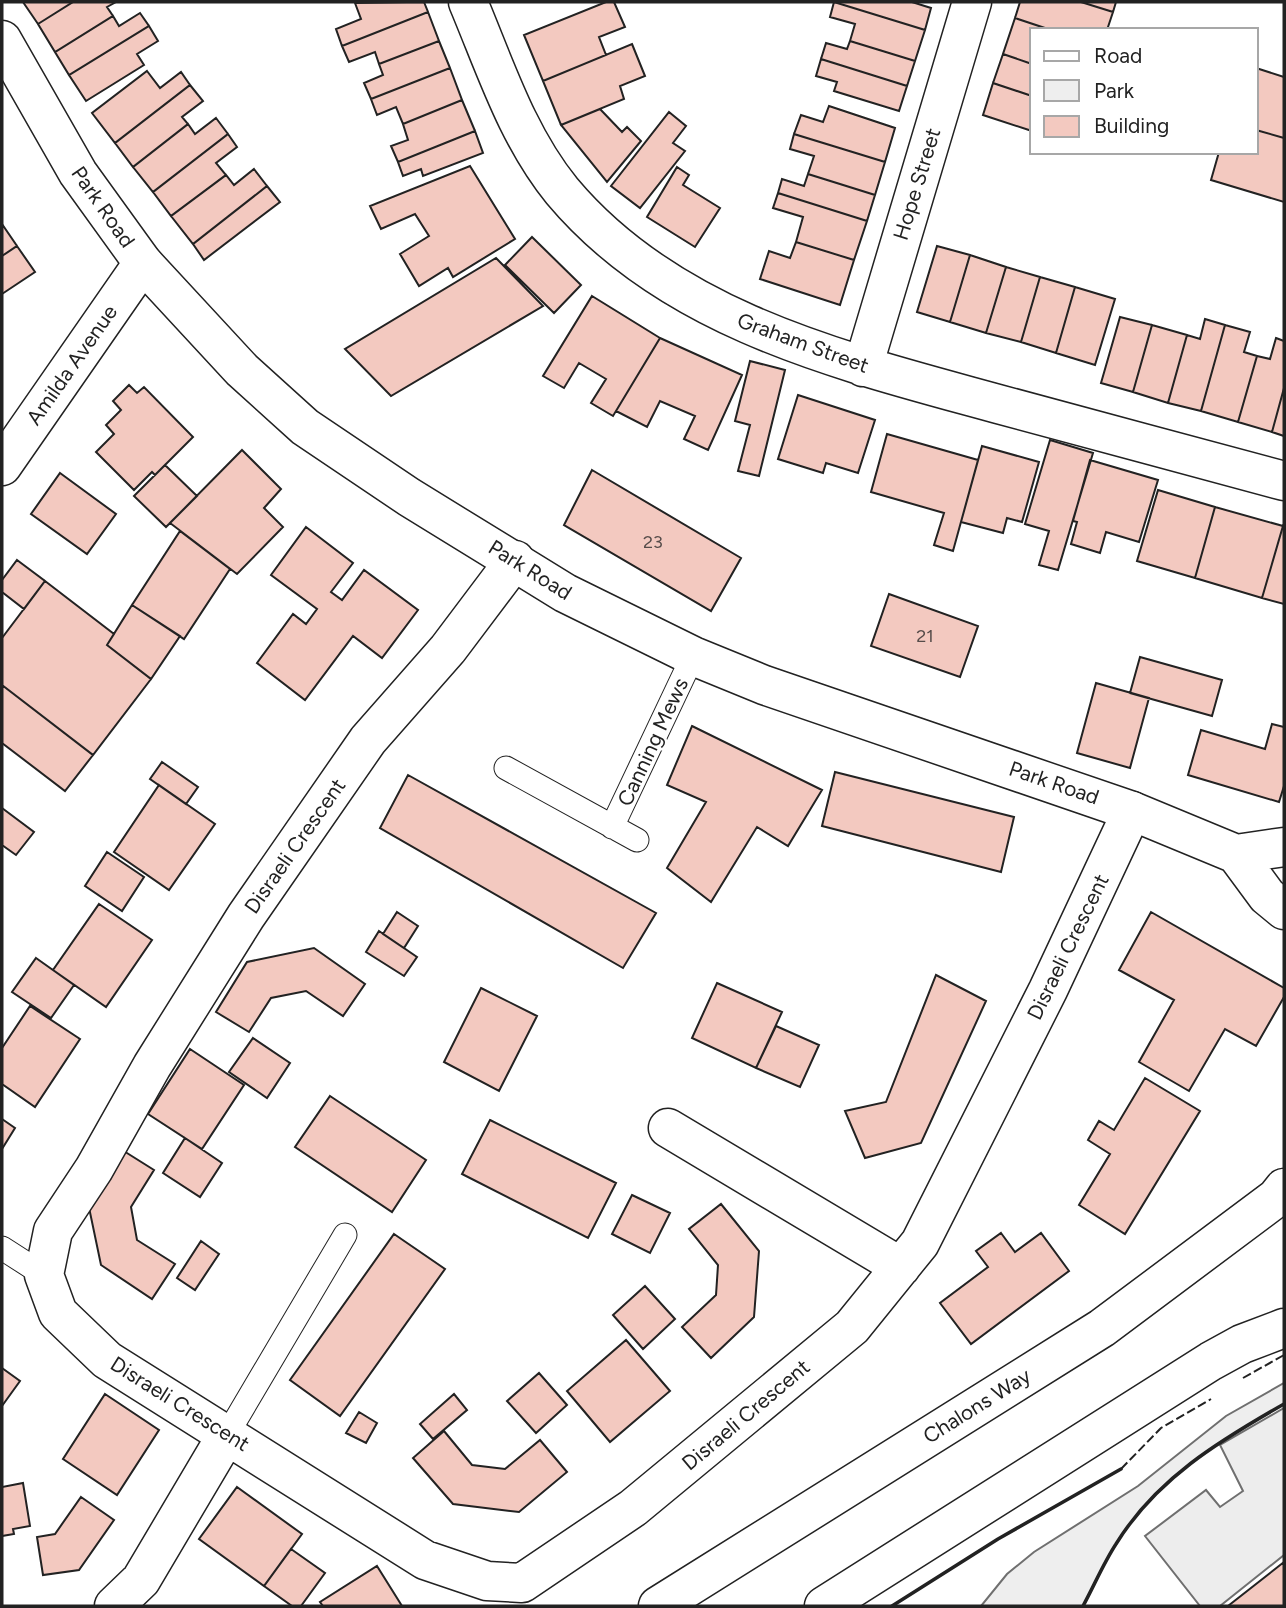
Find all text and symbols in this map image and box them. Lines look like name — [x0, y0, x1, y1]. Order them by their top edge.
legend — [1030, 28, 1258, 154]
text: Road — [1094, 43, 1142, 68]
text: Park — [1094, 78, 1135, 103]
text: Building — [1094, 113, 1169, 138]
street label: Hope Street — [888, 125, 945, 243]
street label: Park Road — [66, 161, 140, 252]
street label: Amilda Avenue — [21, 300, 122, 430]
street label: Graham Street — [734, 307, 872, 378]
house number: 23 — [643, 531, 663, 553]
street label: Park Road — [484, 534, 577, 605]
house number: 21 — [916, 625, 934, 647]
street label: Canning Mews — [612, 674, 693, 810]
street label: Park Road — [1006, 755, 1102, 810]
street label: Disraeli Crescent — [239, 773, 350, 918]
street label: Disraeli Crescent — [1021, 870, 1114, 1024]
street label: Disraeli Crescent — [106, 1351, 254, 1456]
street label: Disraeli Crescent — [677, 1354, 815, 1475]
street label: Chalons Way — [918, 1363, 1035, 1448]

